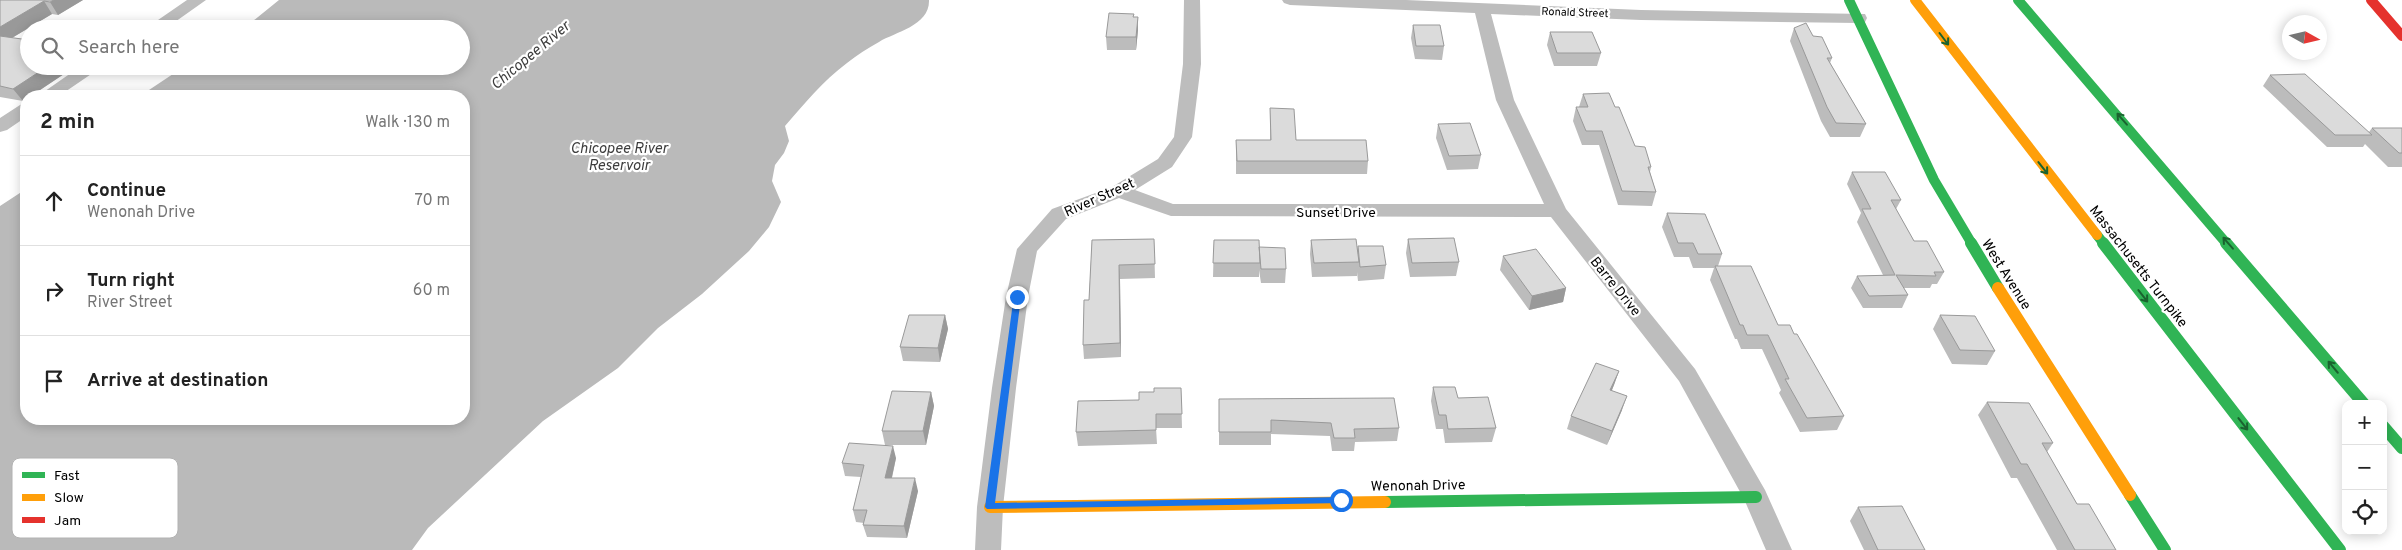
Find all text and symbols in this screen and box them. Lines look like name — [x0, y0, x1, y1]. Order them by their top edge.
street label: Ronald Street — [1541, 5, 1609, 21]
north arrow — [2282, 15, 2327, 60]
water label: Chicopee River — [488, 17, 575, 95]
search box — [20, 20, 470, 75]
one-way arrow — [1939, 32, 1949, 46]
icon: search — [38, 34, 66, 62]
text: Search here — [78, 36, 180, 60]
text: 2 min — [40, 109, 95, 136]
text: Walk · 130 m — [365, 113, 450, 133]
one-way arrow — [2116, 113, 2128, 126]
water label: Chicopee River Reservoir — [570, 140, 669, 176]
one-way arrow — [2038, 161, 2049, 174]
street label: River Street — [1062, 175, 1137, 221]
text: Continue — [87, 179, 166, 203]
icon: ahead — [40, 187, 68, 215]
text: 70 m — [415, 191, 450, 211]
text: Wenonah Drive — [87, 203, 195, 223]
street label: Massachusetts Turnpike — [2085, 203, 2191, 331]
street label: Sunset Drive — [1296, 205, 1376, 222]
street label: West Avenue — [1977, 236, 2034, 313]
one-way arrow — [2222, 237, 2233, 250]
street label: Barre Drive — [1586, 254, 1644, 320]
text: Turn right — [87, 269, 175, 293]
icon: right — [40, 277, 68, 305]
text: 60 m — [413, 281, 450, 301]
route end — [1006, 286, 1029, 309]
one-way arrow — [2138, 289, 2148, 303]
text: River Street — [87, 293, 173, 313]
one-way arrow — [2327, 360, 2339, 373]
icon: arrive — [40, 367, 68, 395]
text: Arrive at destination — [87, 369, 268, 393]
map controls — [2342, 400, 2387, 535]
button: + — [2342, 400, 2387, 445]
one-way arrow — [2237, 417, 2248, 430]
button: − — [2342, 445, 2387, 490]
legend — [12, 458, 178, 538]
text: Fast — [54, 468, 80, 485]
street label: Wenonah Drive — [1371, 477, 1465, 496]
route start — [1330, 489, 1353, 512]
text: Slow — [54, 490, 84, 507]
button: locate — [2342, 490, 2387, 535]
text: Jam — [54, 513, 81, 530]

